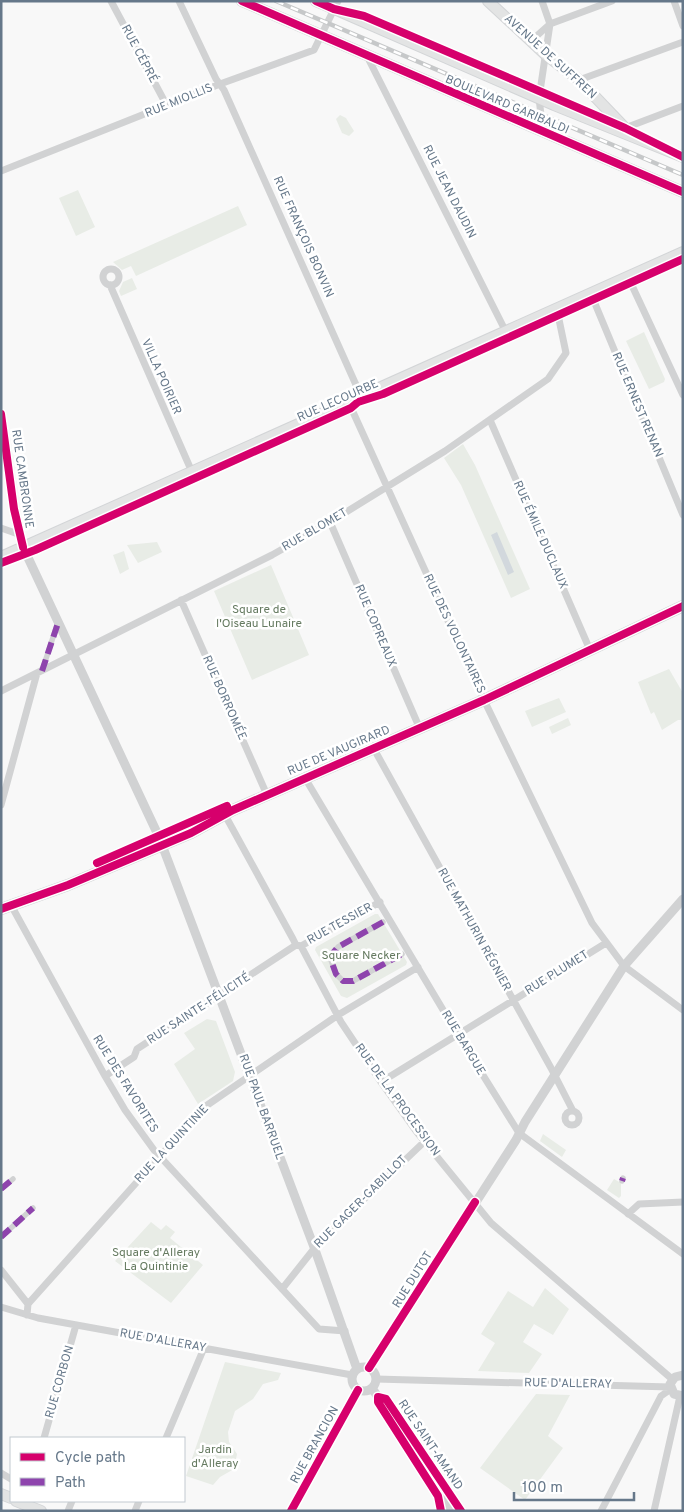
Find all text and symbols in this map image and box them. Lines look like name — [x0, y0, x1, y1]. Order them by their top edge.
street label: AVENUE DE SUFFREN — [500, 11, 600, 103]
street label: RUE CÉPRÉ — [117, 22, 161, 86]
street label: BOULEVARD GARIBALDI — [443, 72, 571, 138]
street label: RUE MIOLLIS — [143, 80, 215, 122]
street label: RUE JEAN DAUDIN — [419, 143, 479, 241]
street label: RUE FRANÇOIS BONVIN — [269, 174, 337, 300]
street label: VILLA POIRIER — [137, 337, 185, 417]
street label: RUE ERNEST RENAN — [608, 350, 666, 460]
street label: RUE LECOURBE — [295, 376, 381, 426]
street label: RUE CAMBRONNE — [7, 428, 37, 530]
street label: RUE ÉMILE DUCLAUX — [509, 478, 571, 592]
street label: RUE BLOMET — [279, 505, 351, 555]
street label: RUE DES VOLONTAIRES — [419, 572, 489, 696]
street label: RUE COPREAUX — [350, 582, 400, 670]
park label: Square de l'Oiseau Lunaire — [216, 602, 302, 632]
street label: RUE BORROMÉE — [198, 653, 250, 743]
street label: RUE DE VAUGIRARD — [285, 722, 393, 780]
street label: RUE MATHURIN RÉGNIER — [433, 866, 515, 994]
street label: RUE TESSIER — [304, 899, 376, 949]
street label: RUE PLUMET — [522, 947, 592, 999]
park label: Square Necker — [321, 948, 401, 964]
street label: RUE SAINTE-FÉLICITÉ — [144, 970, 254, 1048]
street label: RUE BARGUE — [437, 1008, 489, 1078]
street label: RUE DES FAVORITES — [88, 1032, 162, 1136]
street label: RUE DE LA PROCESSION — [351, 1040, 443, 1160]
street label: RUE PAUL BARRUEL — [234, 1052, 288, 1162]
street label: RUE LA QUINTINIE — [131, 1101, 213, 1187]
street label: RUE GAGER-GABILLOT — [311, 1152, 411, 1252]
park label: Square d'Alleray La Quintinie — [112, 1245, 200, 1275]
street label: RUE DUTOT — [389, 1249, 437, 1311]
street label: RUE D'ALLERAY — [118, 1326, 208, 1357]
street label: RUE CORBON — [42, 1344, 78, 1420]
street label: RUE D'ALLERAY — [524, 1375, 612, 1393]
street label: RUE SAINT-AMAND — [394, 1397, 466, 1493]
street label: RUE BRANCION — [287, 1403, 343, 1487]
legend — [10, 1437, 185, 1502]
park label: Jardin d'Alleray — [191, 1442, 239, 1472]
text: Cycle path — [55, 1449, 126, 1468]
scale bar — [514, 1470, 634, 1502]
text: Path — [55, 1474, 86, 1493]
text: 100 m — [522, 1479, 563, 1498]

